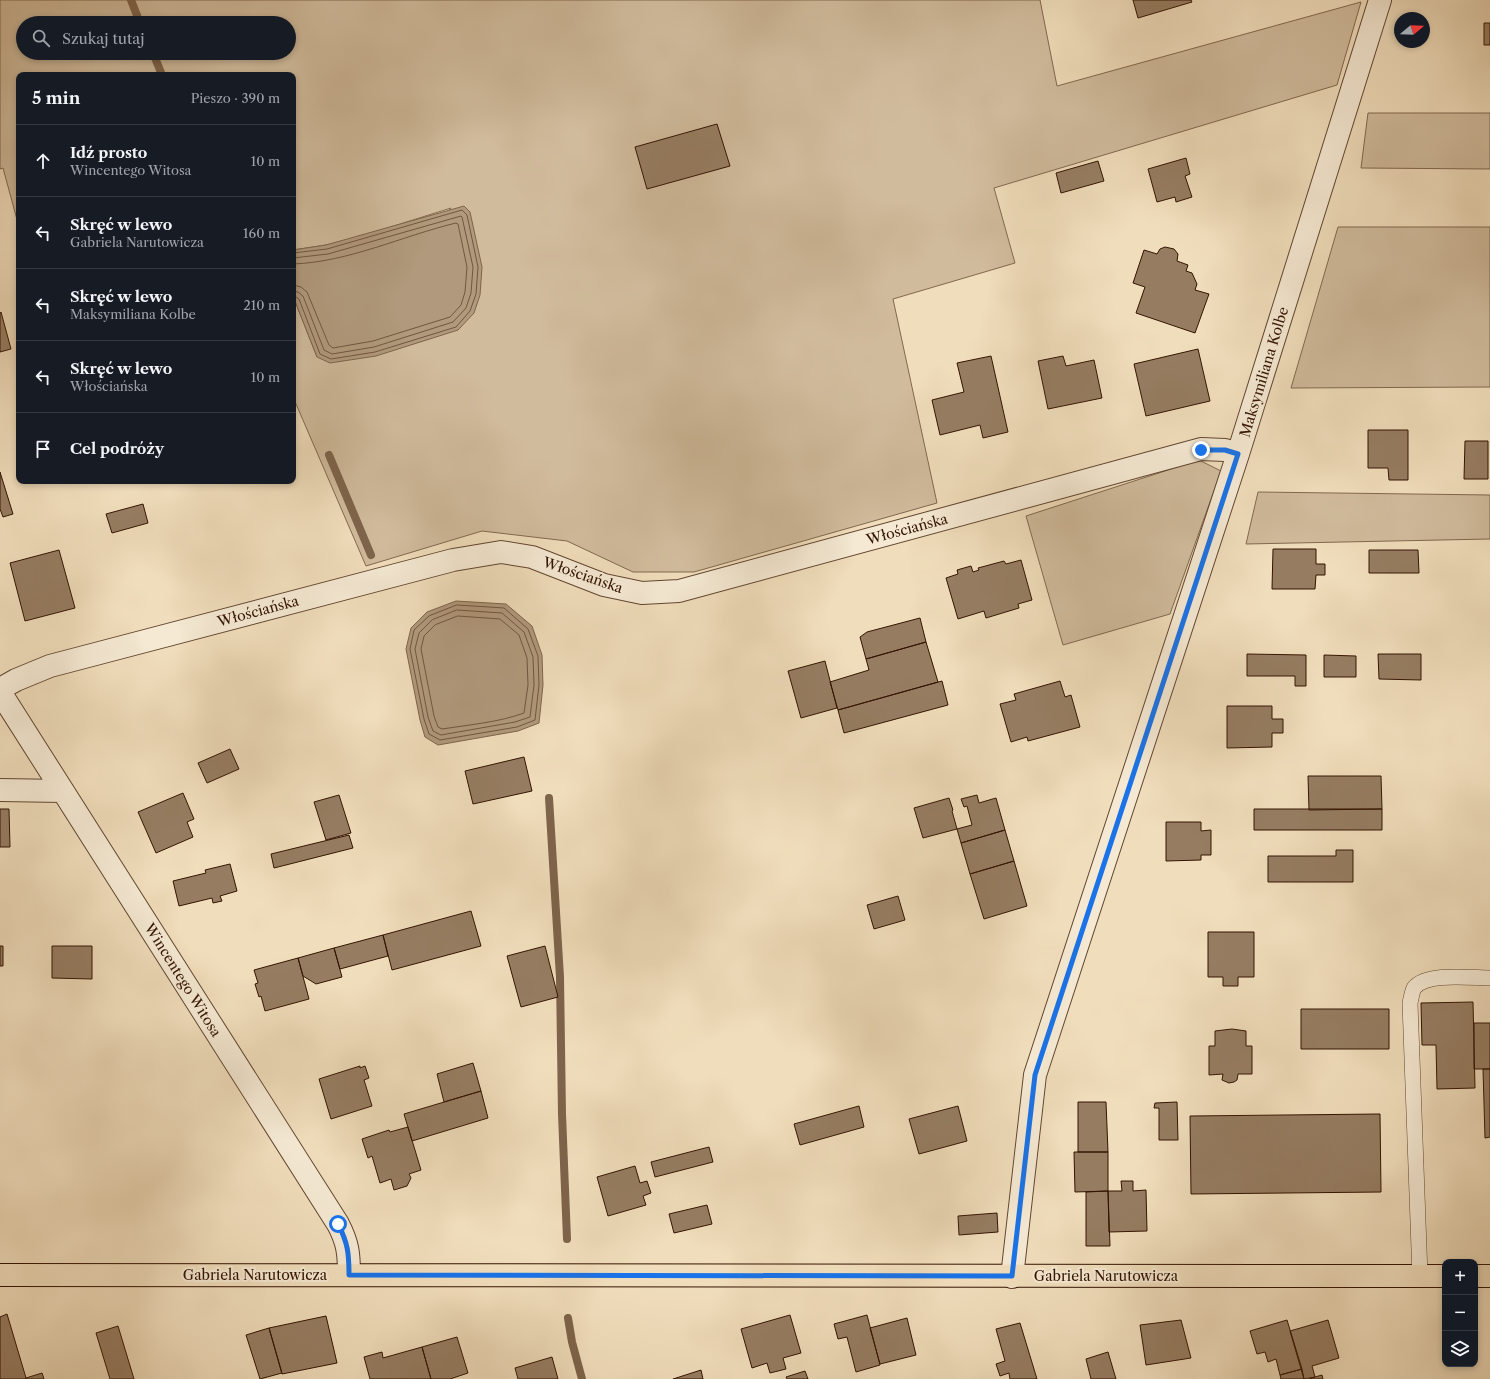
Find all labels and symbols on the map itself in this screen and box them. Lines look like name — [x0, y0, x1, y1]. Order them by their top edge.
north arrow — [1394, 12, 1430, 48]
street label: Maksymiliana Kolbe — [1236, 304, 1292, 439]
route end — [1192, 441, 1210, 459]
street label: Włościańska — [863, 509, 950, 549]
street label: Włościańska — [540, 553, 626, 597]
street label: Włościańska — [214, 591, 301, 631]
street label: Wincentego Witosa — [140, 919, 226, 1041]
route start — [329, 1215, 347, 1233]
street label: Gabriela Narutowicza — [183, 1266, 328, 1284]
street label: Gabriela Narutowicza — [1034, 1267, 1179, 1285]

